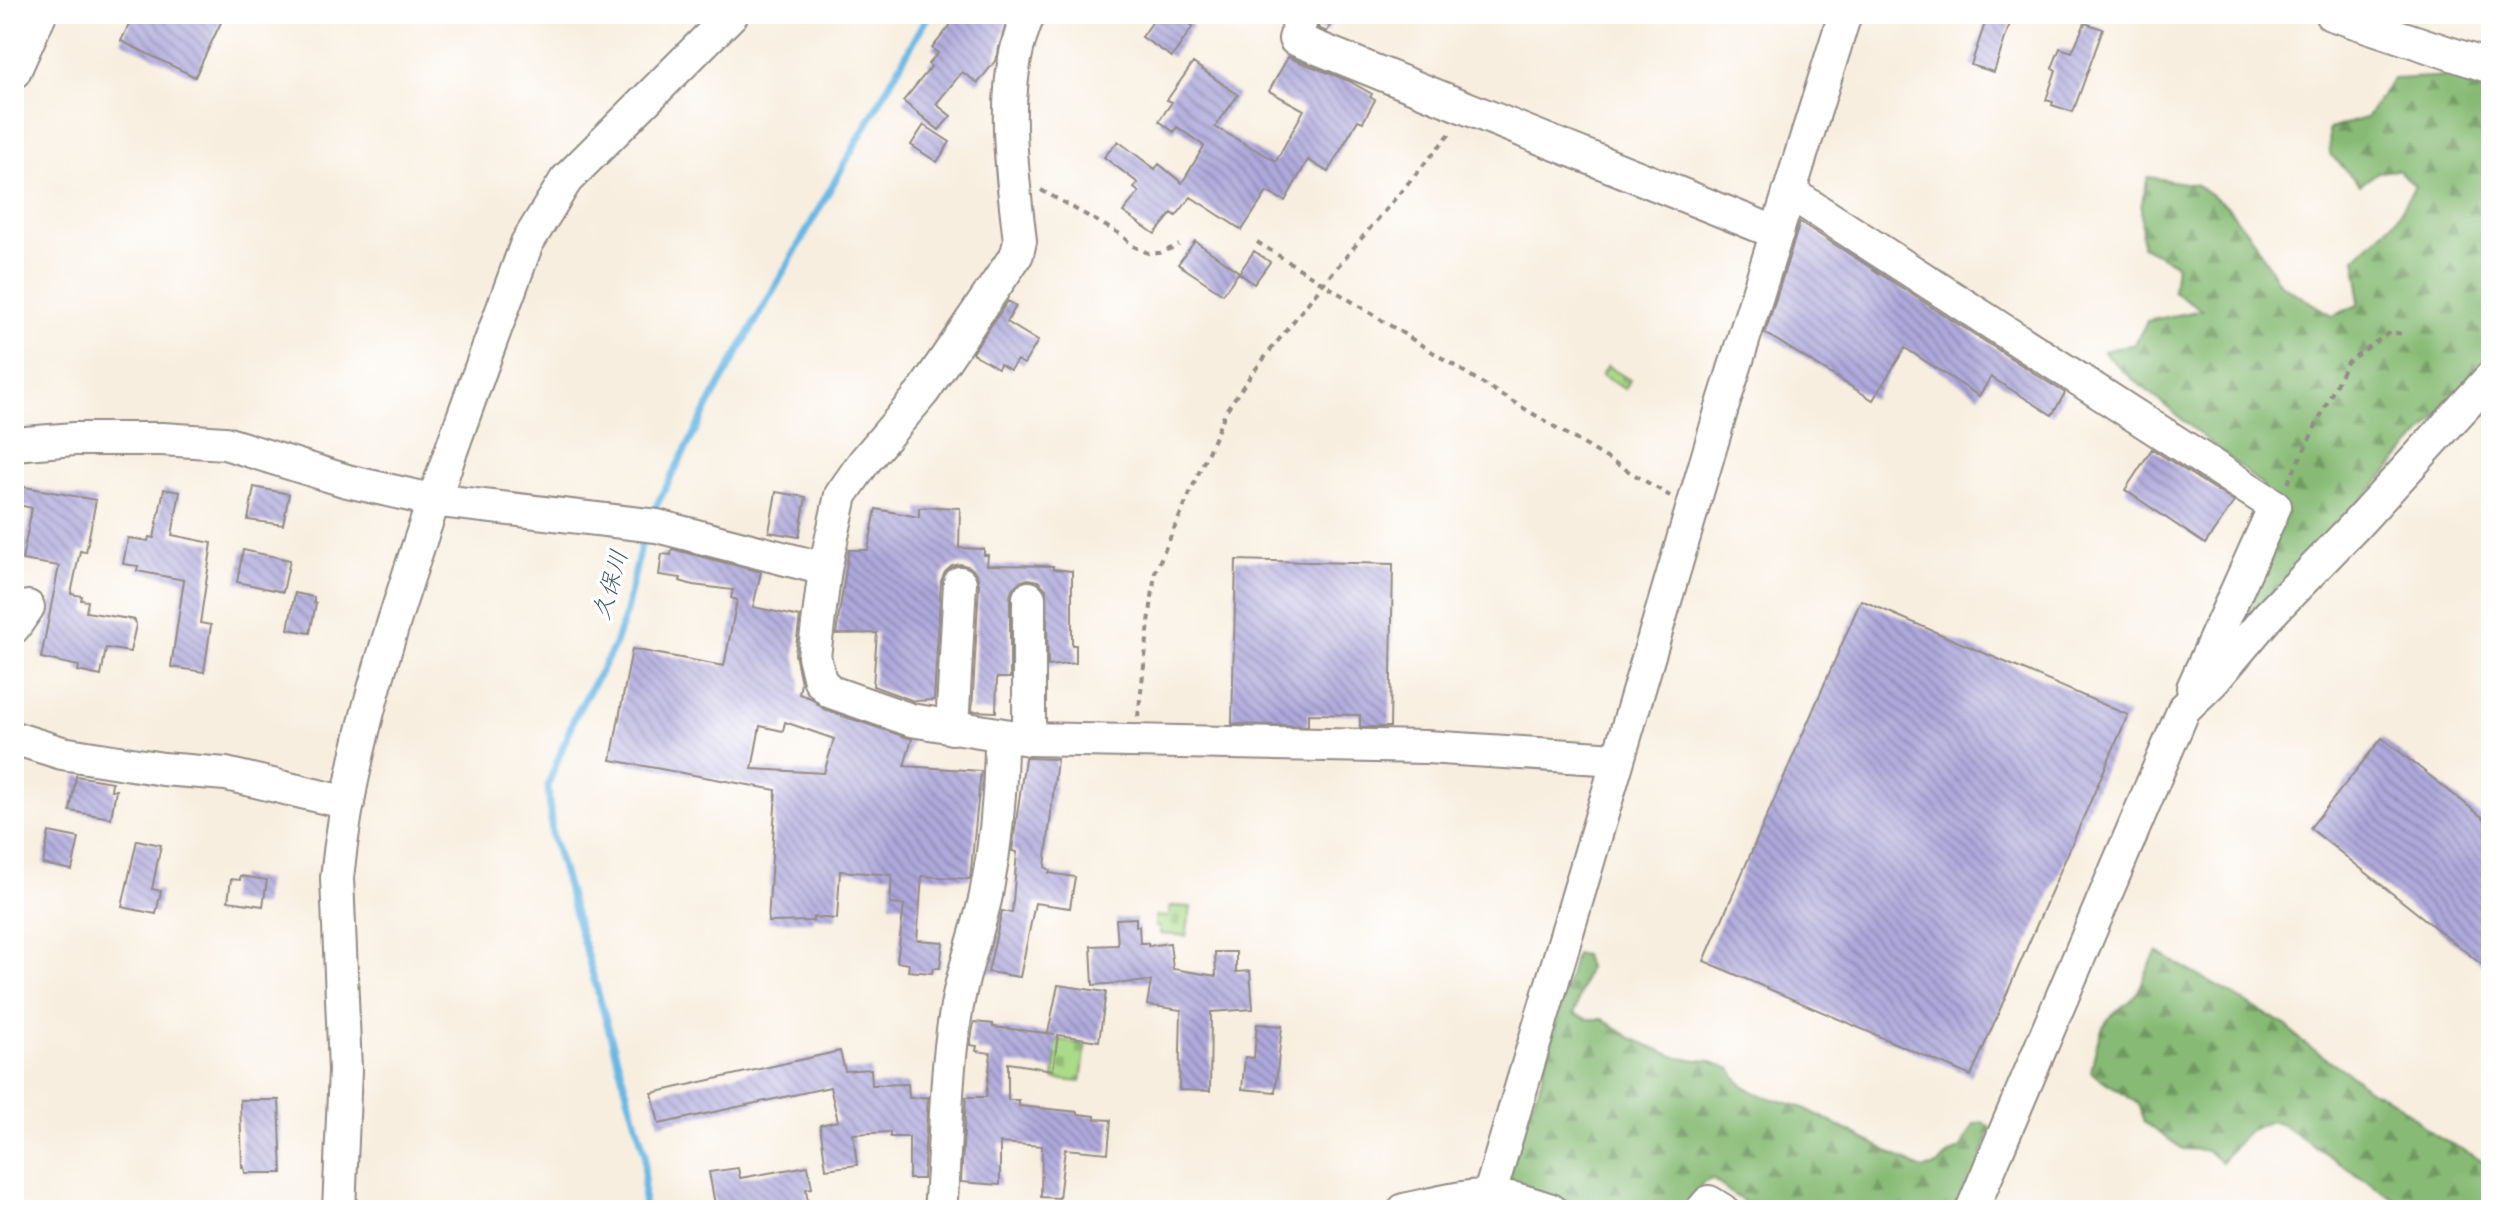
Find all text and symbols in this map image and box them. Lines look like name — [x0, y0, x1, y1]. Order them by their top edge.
water label: 久保川 — [585, 546, 637, 624]

